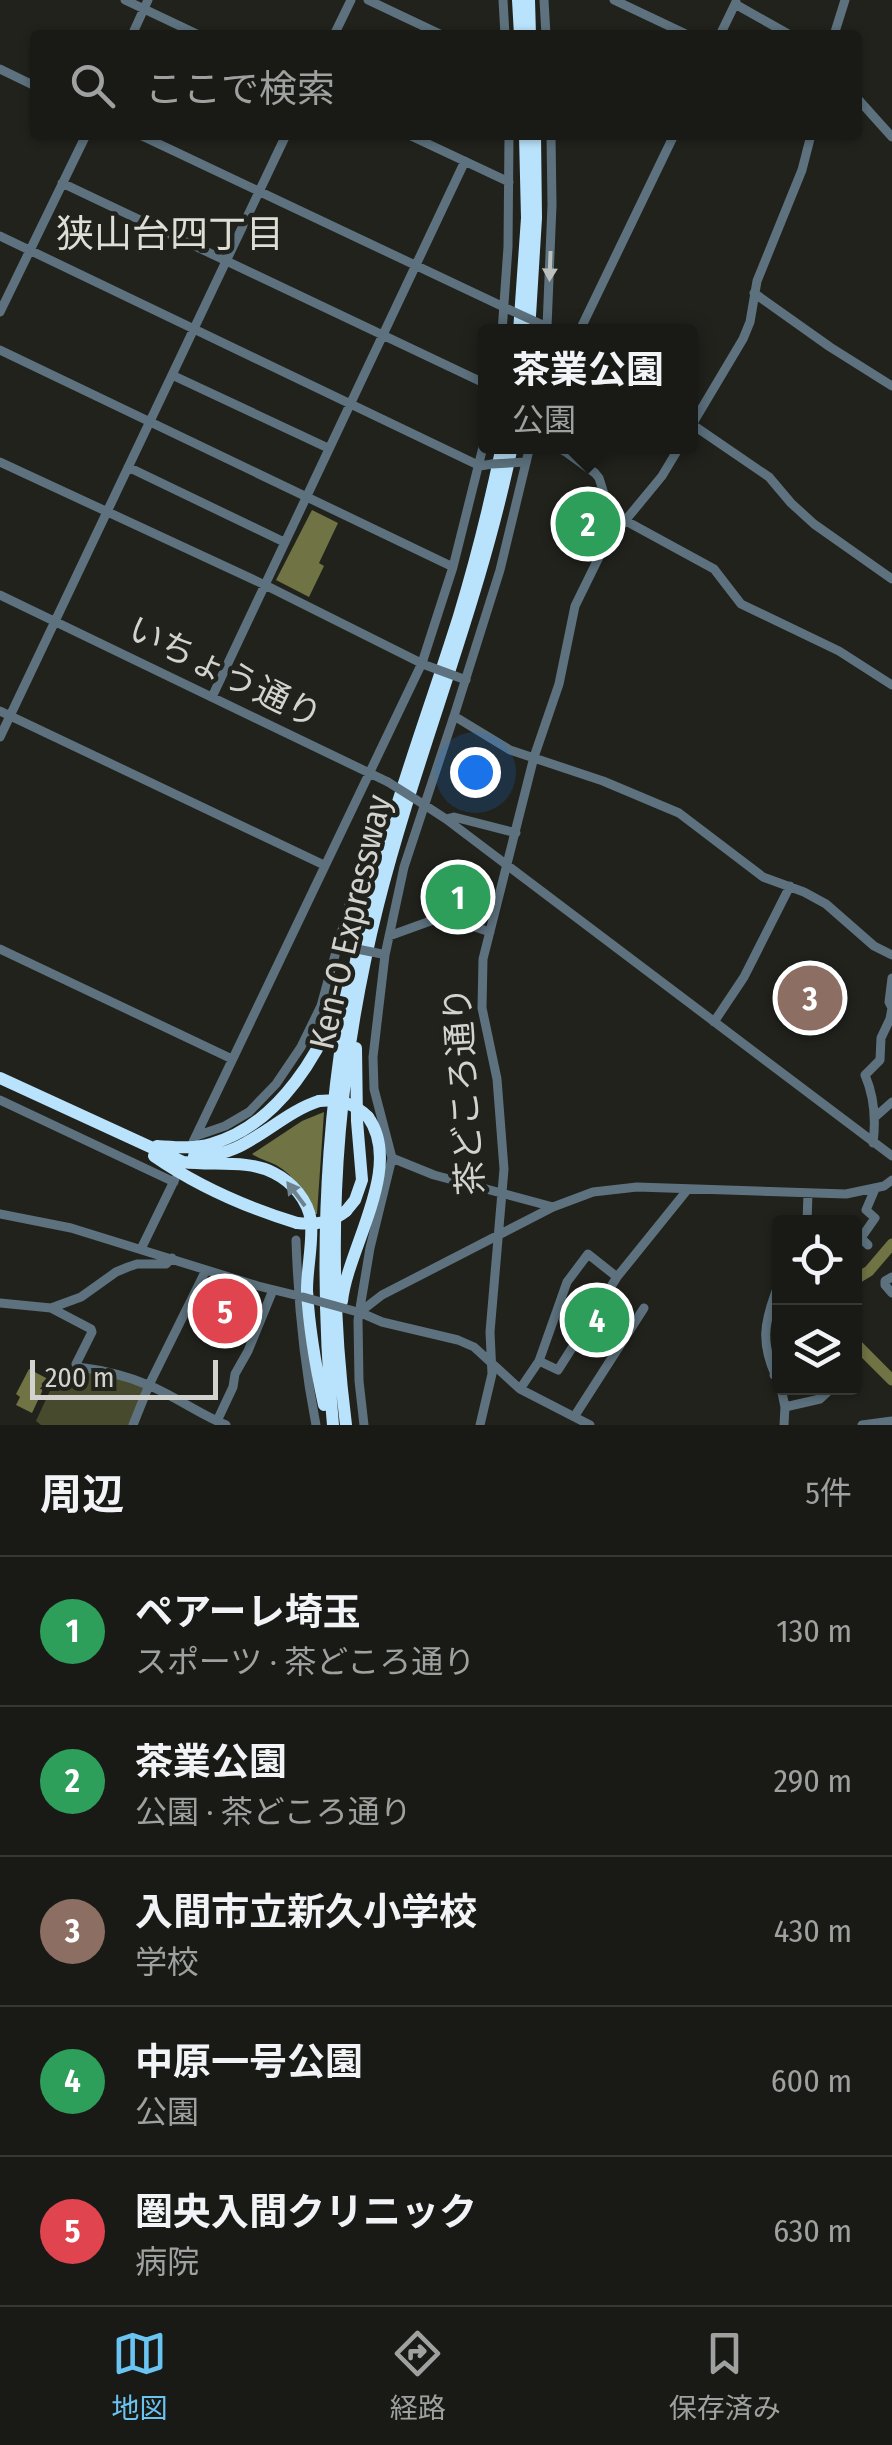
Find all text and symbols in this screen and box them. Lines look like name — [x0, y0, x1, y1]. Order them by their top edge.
search box — [30, 30, 862, 140]
icon: search — [65, 58, 120, 113]
text: ここで検索 — [145, 66, 335, 112]
district label: 狭山台四丁目 — [56, 211, 284, 257]
one-way arrow — [542, 250, 558, 282]
popup — [478, 324, 698, 454]
text: 茶業公園 — [512, 347, 664, 393]
text: 公園 — [512, 401, 576, 439]
pin: 2 — [556, 486, 620, 562]
street label: いちょう通り — [121, 607, 329, 737]
your location — [450, 747, 501, 798]
street label: Ken-O Expressway — [300, 790, 400, 1053]
pin: 1 — [426, 860, 490, 934]
pin: 3 — [778, 960, 842, 1036]
street label: 茶どころ通り — [436, 985, 492, 1197]
one-way arrow — [287, 1181, 306, 1207]
map controls — [772, 1215, 862, 1395]
button: locate — [772, 1215, 862, 1305]
pin: 5 — [192, 1274, 258, 1348]
pin: 4 — [564, 1282, 630, 1358]
button: layers — [772, 1305, 862, 1395]
scale bar — [30, 1355, 218, 1400]
text: 200 m — [45, 1361, 115, 1394]
text: 周辺 — [40, 1470, 124, 1520]
text: 5件 — [805, 1474, 852, 1512]
text: ペアーレ埼玉 — [135, 1589, 361, 1635]
text: 1 — [66, 1612, 79, 1650]
text: 130 m — [776, 1612, 852, 1650]
text: スポーツ · 茶どころ通り — [135, 1643, 475, 1681]
text: 茶業公園 — [135, 1739, 287, 1785]
text: 2 — [65, 1762, 80, 1800]
text: 290 m — [774, 1762, 852, 1800]
text: 公園 · 茶どころ通り — [135, 1793, 412, 1831]
text: 入間市立新久小学校 — [135, 1889, 477, 1935]
text: 3 — [65, 1912, 80, 1950]
text: 430 m — [774, 1912, 852, 1950]
text: 学校 — [135, 1943, 199, 1981]
text: 中原一号公園 — [135, 2039, 363, 2085]
text: 4 — [64, 2062, 81, 2100]
text: 600 m — [771, 2062, 852, 2100]
text: 公園 — [135, 2093, 199, 2131]
text: 圏央入間クリニック — [135, 2189, 477, 2235]
text: 5 — [65, 2212, 80, 2250]
text: 630 m — [773, 2212, 852, 2250]
text: 病院 — [135, 2243, 199, 2281]
tab: 地図 — [111, 2326, 167, 2426]
tab: 経路 — [390, 2326, 446, 2426]
tab: 保存済み — [669, 2326, 781, 2426]

